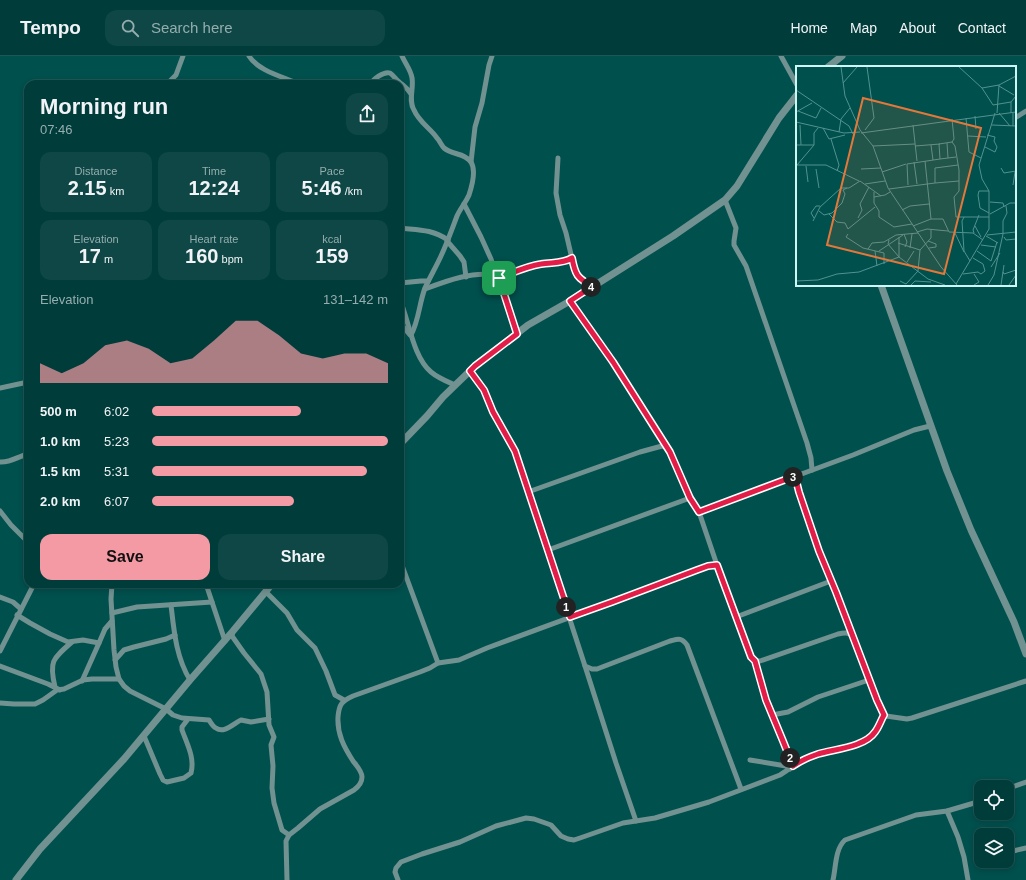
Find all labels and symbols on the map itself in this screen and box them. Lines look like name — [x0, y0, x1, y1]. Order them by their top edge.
inset map — [796, 66, 1016, 286]
pin — [482, 261, 516, 295]
pin: 4 — [581, 277, 601, 297]
pin: 3 — [783, 467, 803, 487]
pin: 1 — [556, 597, 576, 617]
pin: 2 — [780, 748, 800, 768]

